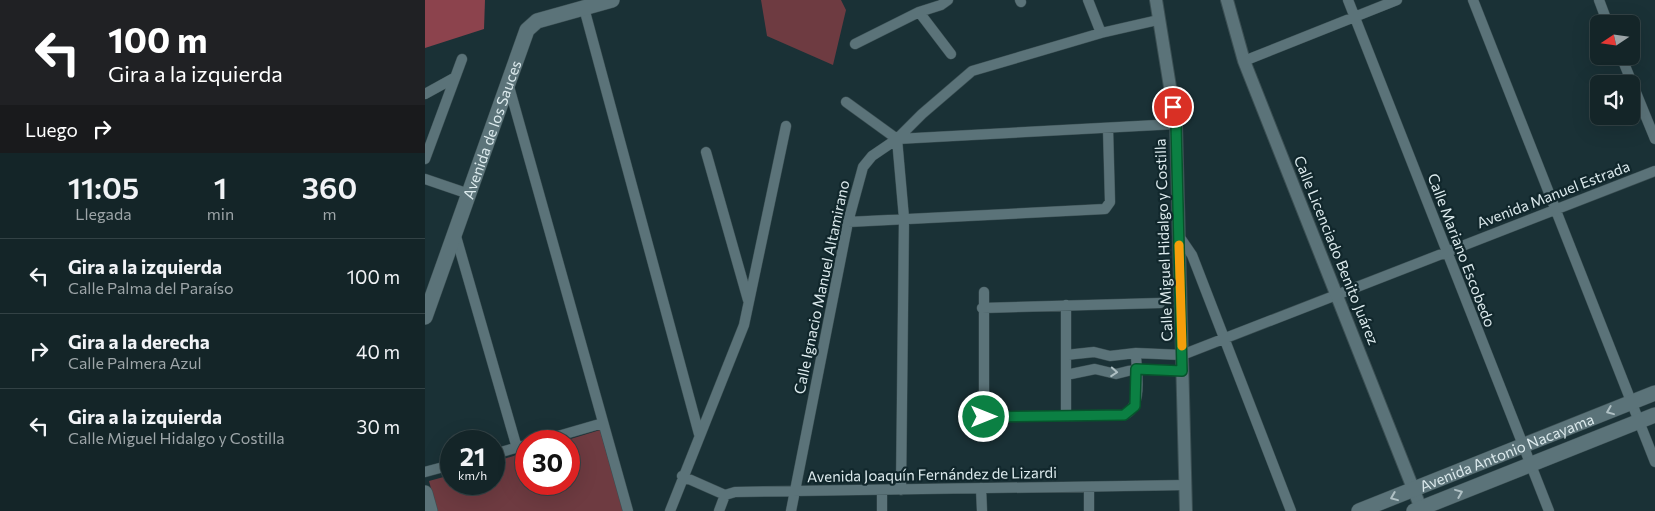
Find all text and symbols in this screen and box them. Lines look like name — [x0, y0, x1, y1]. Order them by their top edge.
north arrow — [1590, 15, 1640, 65]
map controls — [1590, 15, 1640, 125]
text: 100 m — [108, 17, 208, 60]
icon: left — [25, 20, 90, 85]
street label: Avenida de los Sauces — [459, 58, 525, 201]
text: Gira a la izquierda — [108, 60, 283, 87]
button: sound — [1590, 75, 1640, 125]
pin — [1152, 86, 1194, 128]
icon: arrive — [1159, 93, 1187, 121]
icon: right — [88, 115, 116, 143]
text: Luego — [25, 118, 78, 141]
street label: Calle Miguel Hidalgo y Costilla — [1150, 138, 1176, 342]
street label: Calle Licenciado Benito Juárez — [1291, 153, 1383, 347]
street label: Avenida Manuel Estrada — [1474, 156, 1632, 232]
text: 11:05 — [68, 168, 139, 205]
text: 1 — [214, 168, 227, 205]
text: 360 — [302, 168, 357, 205]
street label: Calle Mariano Escobedo — [1424, 171, 1500, 329]
street label: Calle Ignacio Manuel Altamirano — [789, 178, 853, 396]
text: Llegada — [75, 204, 132, 223]
text: min — [207, 204, 234, 223]
text: m — [323, 204, 337, 223]
text: Gira a la izquierda — [68, 255, 222, 278]
icon: left — [25, 262, 53, 290]
text: 100 m — [347, 265, 400, 288]
text: Calle Palma del Paraíso — [68, 278, 234, 297]
text: Gira a la derecha — [68, 330, 210, 353]
icon: right — [25, 337, 53, 365]
text: 40 m — [356, 340, 400, 363]
text: Calle Palmera Azul — [68, 353, 202, 372]
one-way arrow — [1110, 367, 1118, 378]
position arrow — [957, 390, 1009, 442]
text: Gira a la izquierda — [68, 405, 222, 428]
one-way arrow — [1606, 405, 1615, 416]
street label: Avenida Antonio Nacayama — [1417, 409, 1596, 495]
icon: left — [25, 412, 53, 440]
text: 30 m — [357, 415, 400, 438]
text: Calle Miguel Hidalgo y Costilla — [68, 428, 285, 447]
speed limit sign: 30 — [515, 430, 580, 495]
text: 21 — [460, 441, 485, 471]
street label: Avenida Joaquín Fernández de Lizardi — [807, 463, 1057, 485]
text: km/h — [458, 468, 487, 482]
one-way arrow — [1454, 489, 1463, 499]
one-way arrow — [1390, 491, 1398, 501]

